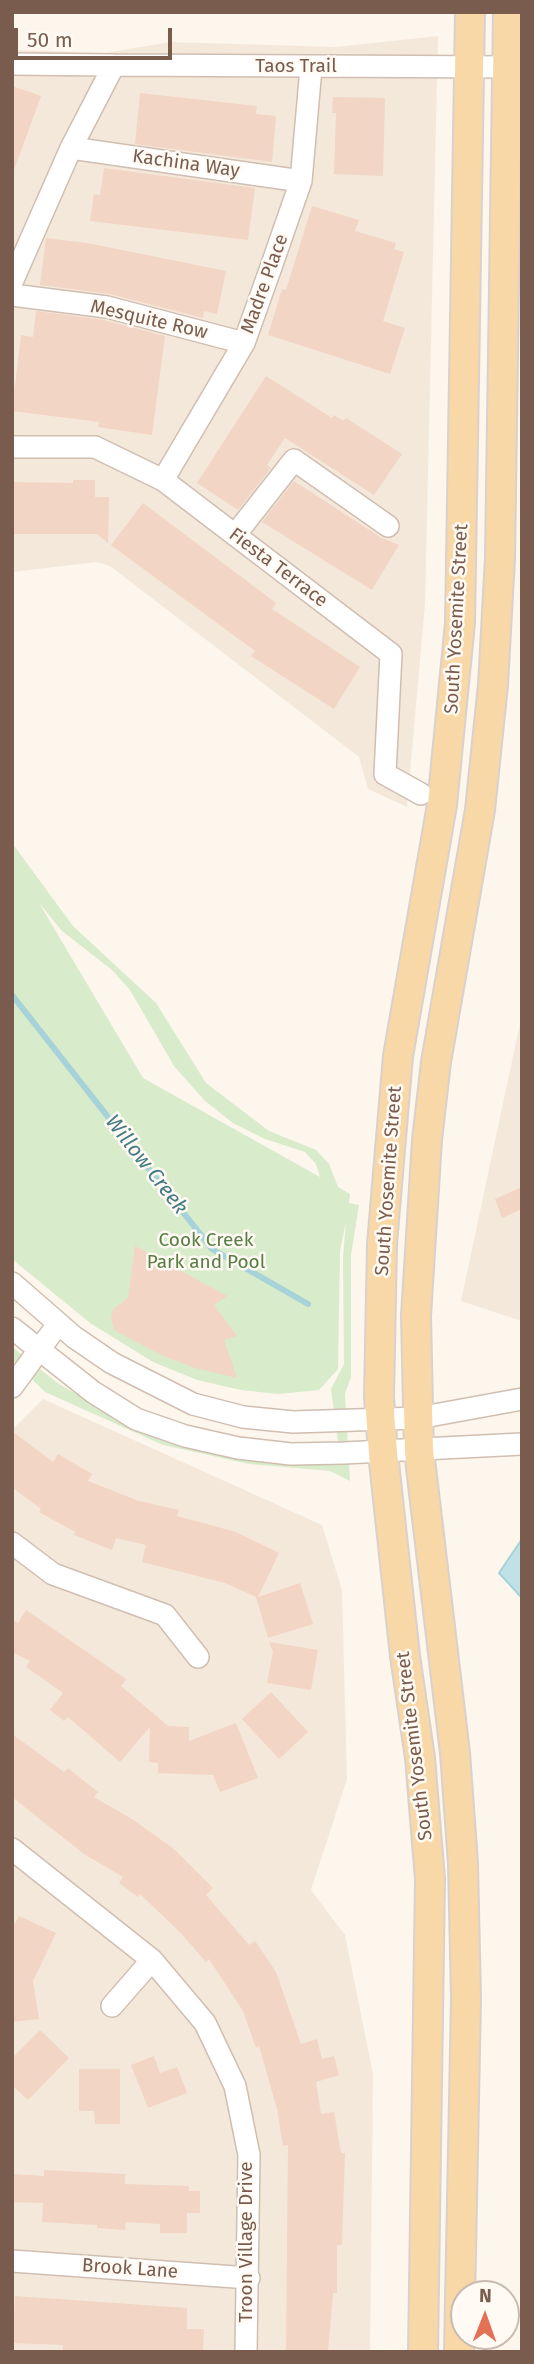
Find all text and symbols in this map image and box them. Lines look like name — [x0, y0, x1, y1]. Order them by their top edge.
scale bar — [18, 14, 175, 58]
text: 50 m — [27, 27, 73, 53]
street label: Taos Trail — [255, 56, 337, 78]
street label: Kachina Way — [131, 145, 241, 183]
street label: Madre Place — [236, 231, 294, 337]
street label: Mesquite Row — [88, 295, 210, 345]
street label: Fiesta Terrace — [224, 523, 332, 613]
street label: South Yosemite Street — [441, 523, 473, 715]
street label: South Yosemite Street — [371, 1085, 407, 1277]
water label: Willow Creek — [99, 1110, 193, 1220]
park label: Cook Creek Park and Pool — [147, 1230, 265, 1274]
street label: South Yosemite Street — [392, 1650, 438, 1842]
street label: Troon Village Drive — [236, 2161, 258, 2323]
street label: Brook Lane — [81, 2254, 179, 2284]
north arrow — [450, 2280, 520, 2350]
text: N — [479, 2284, 492, 2307]

